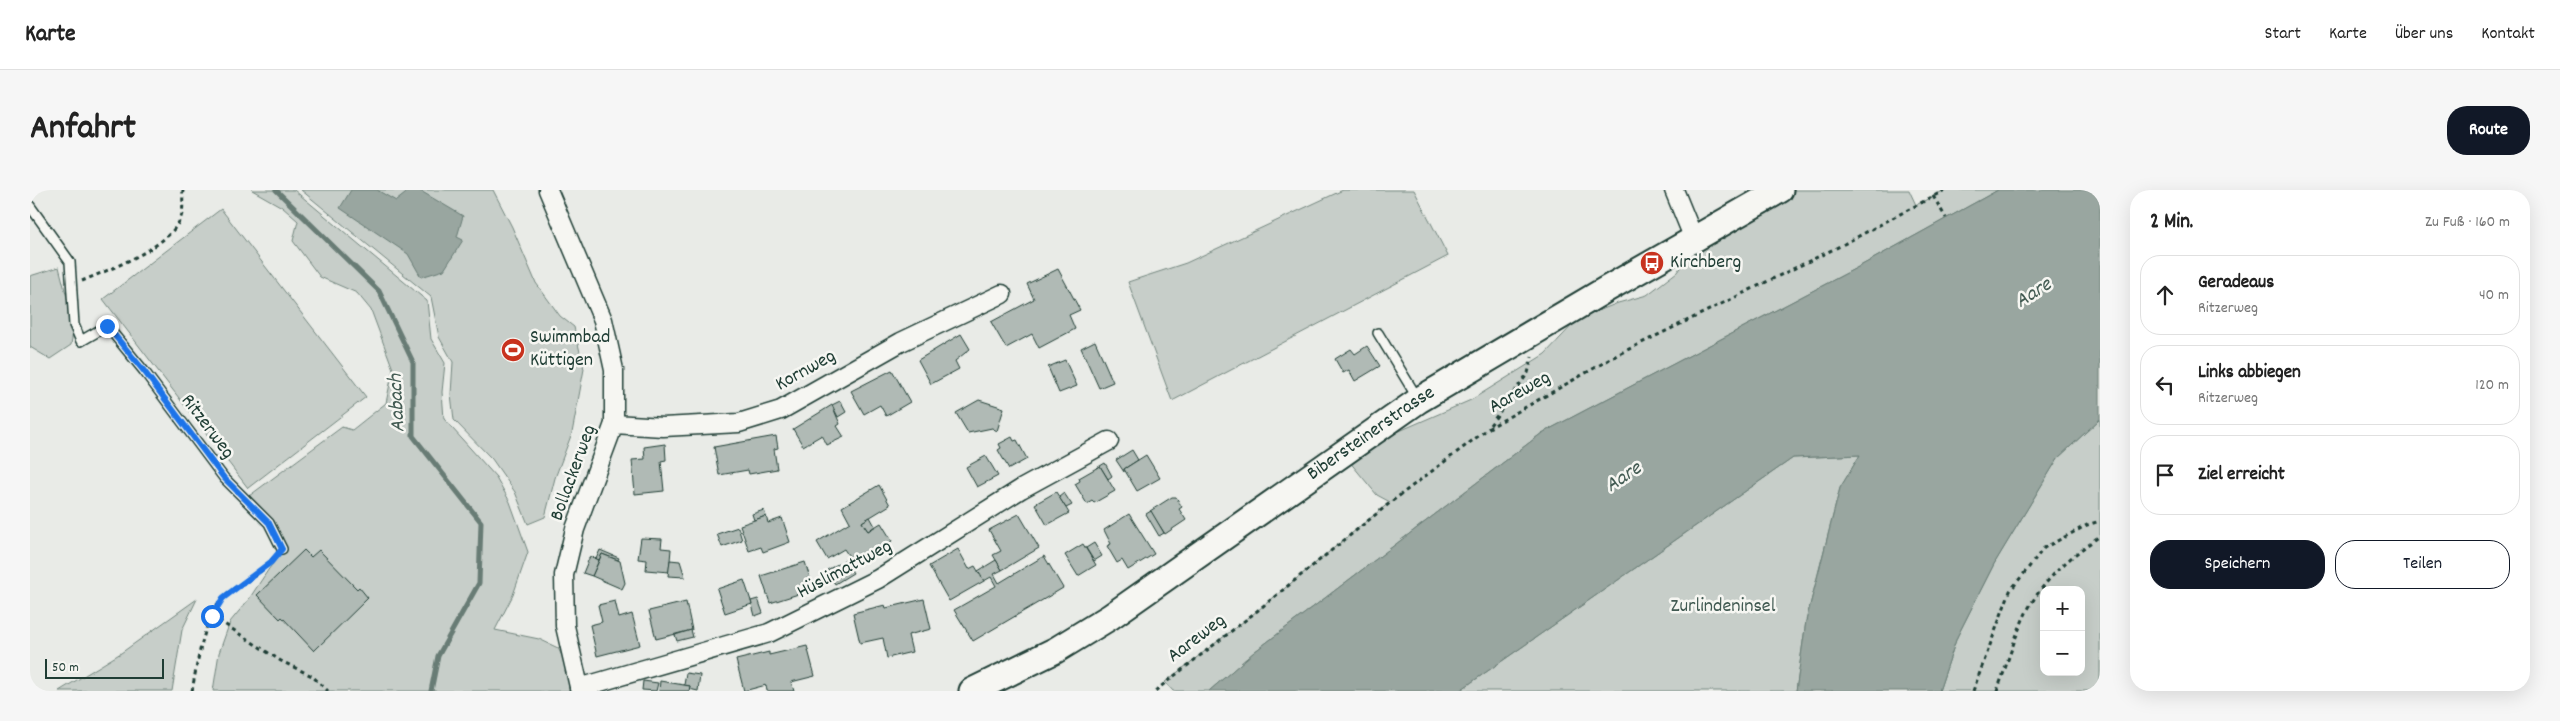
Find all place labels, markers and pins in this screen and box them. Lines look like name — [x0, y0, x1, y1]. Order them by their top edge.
place label: Kirchberg — [1670, 249, 1741, 277]
bus stop icon: Kirchberg — [1639, 250, 1665, 276]
place label: Swimmbad Küttigen — [530, 324, 610, 375]
sports icon: Swimmbad Küttigen — [500, 337, 526, 363]

